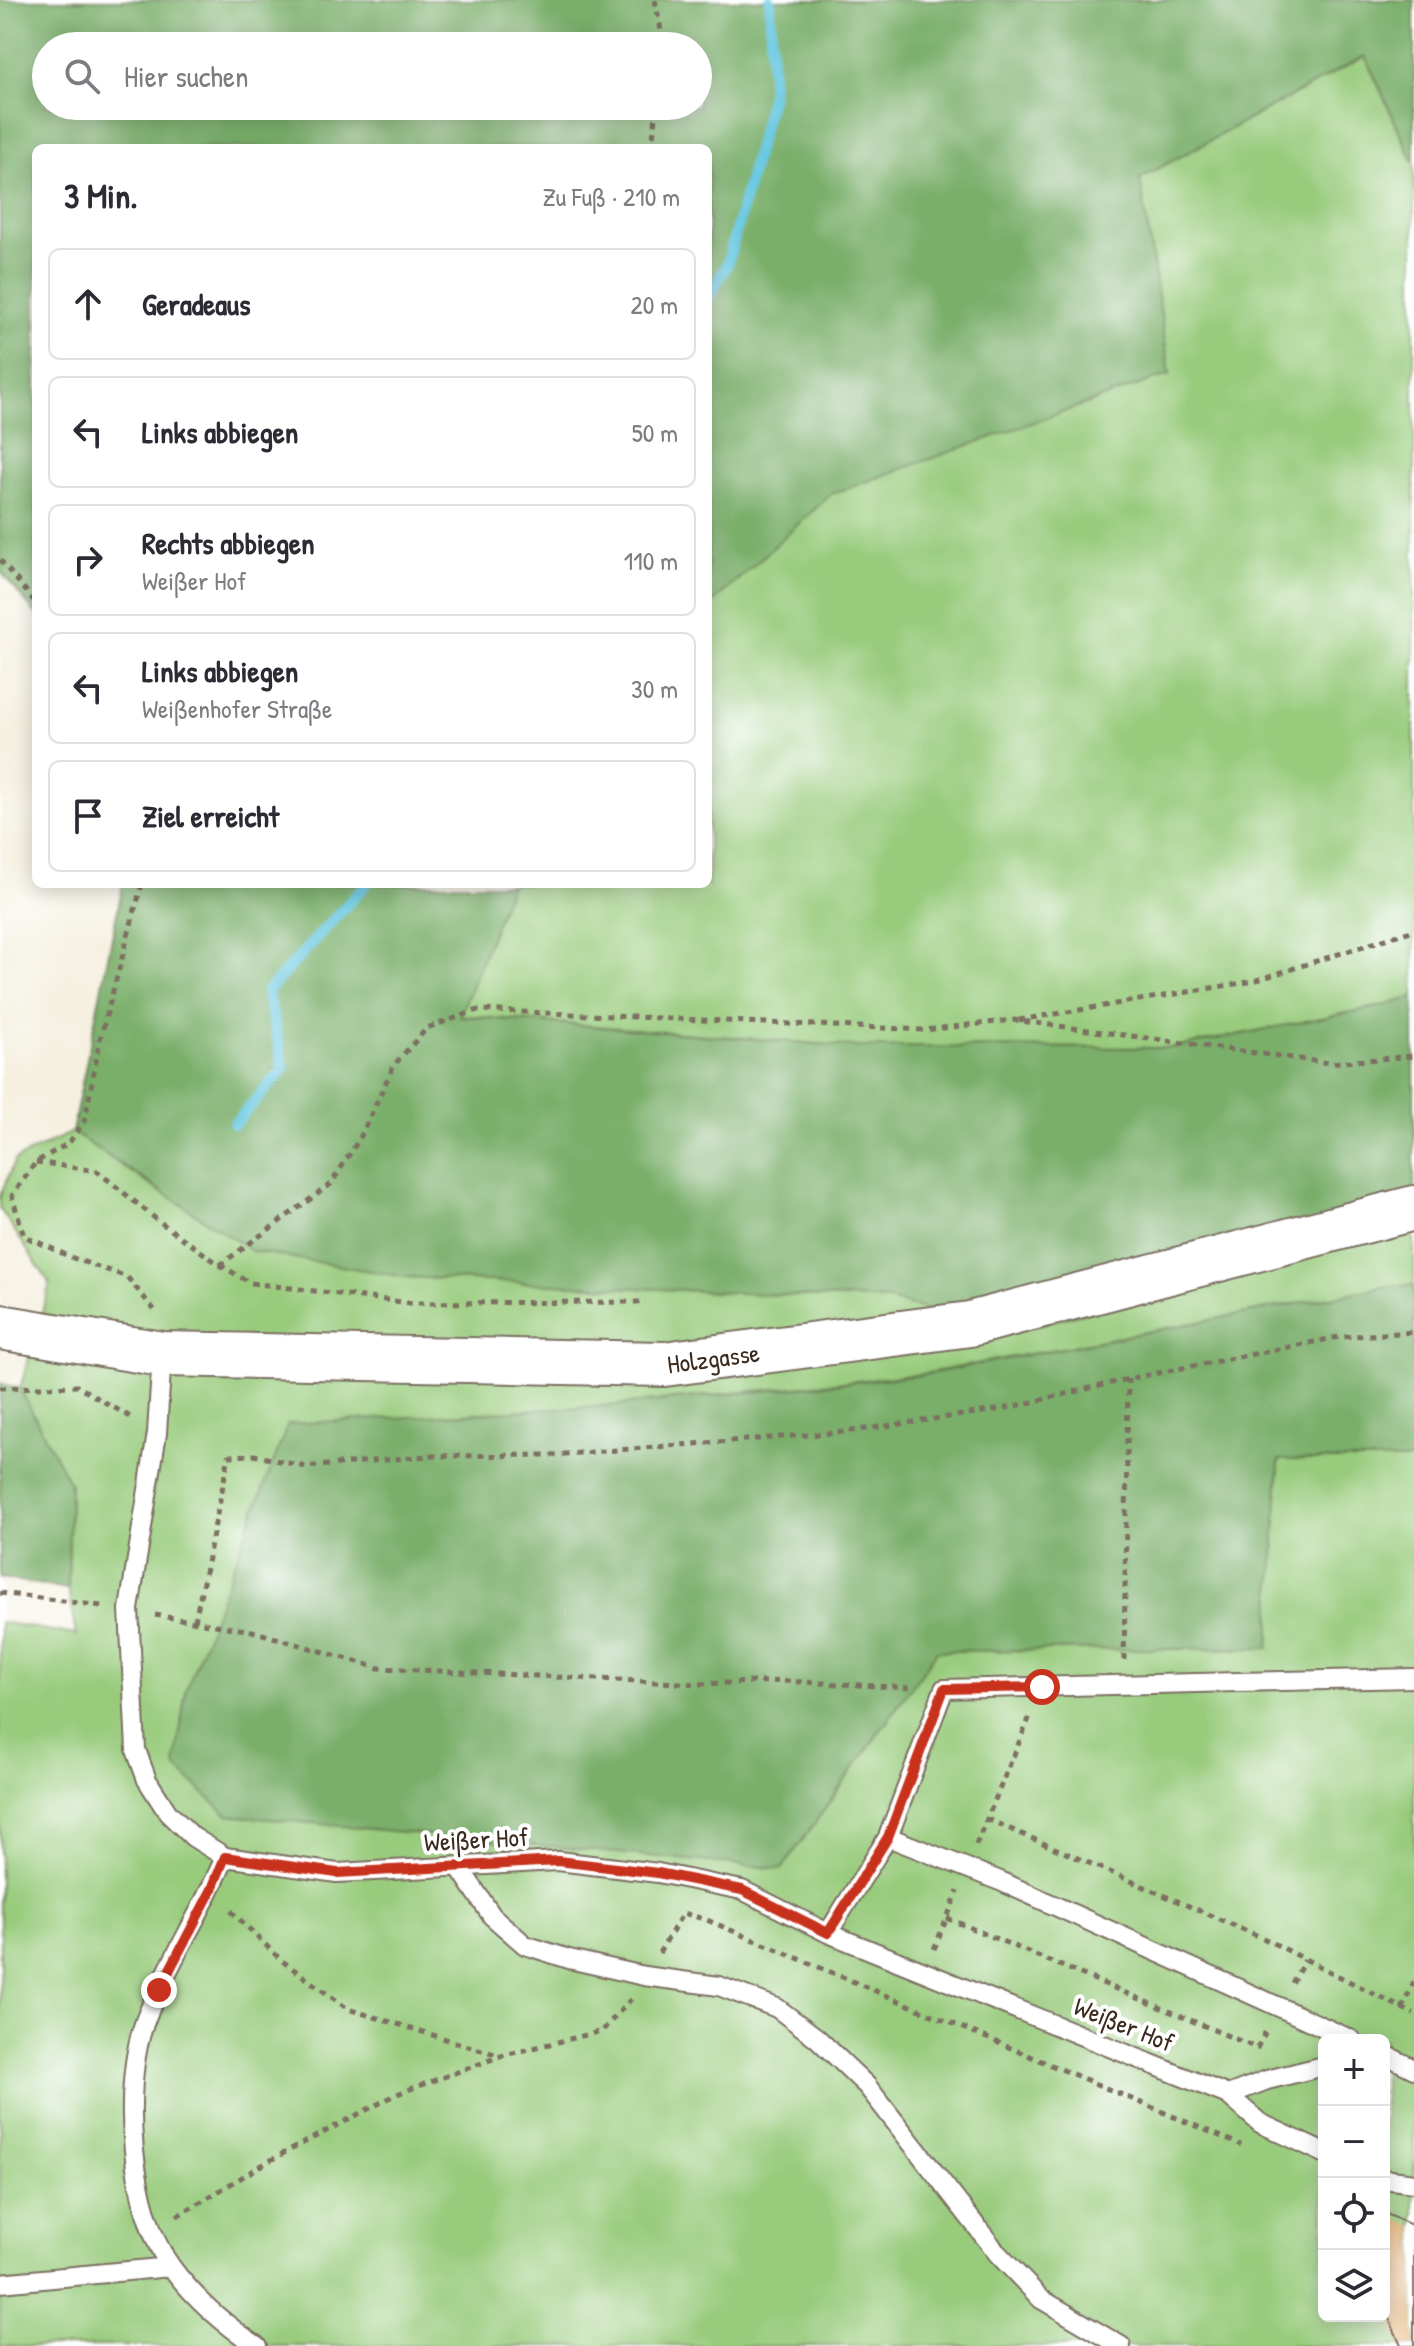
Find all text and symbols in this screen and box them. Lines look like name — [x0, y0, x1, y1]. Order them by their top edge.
search box — [32, 32, 712, 120]
icon: search — [60, 54, 104, 98]
text: Hier suchen — [124, 56, 248, 96]
text: 3 Min. — [64, 173, 138, 219]
text: Zu Fuß · 210 m — [542, 179, 680, 214]
icon: ahead — [66, 282, 110, 326]
text: Geradeaus — [142, 284, 251, 324]
text: 20 m — [631, 287, 678, 322]
icon: left — [66, 410, 110, 454]
text: Links abbiegen — [142, 412, 298, 452]
text: 50 m — [632, 415, 678, 450]
text: Rechts abbiegen — [142, 523, 315, 563]
icon: right — [66, 538, 110, 582]
text: 110 m — [624, 543, 678, 578]
text: Weißer Hof — [142, 563, 246, 598]
text: Links abbiegen — [142, 651, 298, 691]
icon: left — [66, 666, 110, 710]
text: 30 m — [631, 671, 678, 706]
text: Weißenhofer Straße — [142, 691, 332, 726]
icon: arrive — [66, 794, 110, 838]
text: Ziel erreicht — [142, 796, 279, 836]
street label: Holzgasse — [665, 1334, 762, 1381]
route start — [1024, 1669, 1060, 1705]
street label: Weißer Hof — [423, 1819, 530, 1859]
route end — [141, 1972, 177, 2008]
street label: Weißer Hof — [1069, 1988, 1180, 2060]
map controls — [1318, 2034, 1390, 2322]
button: + — [1318, 2034, 1390, 2106]
button: − — [1318, 2106, 1390, 2178]
button: locate — [1318, 2178, 1390, 2250]
button: layers — [1318, 2250, 1390, 2322]

